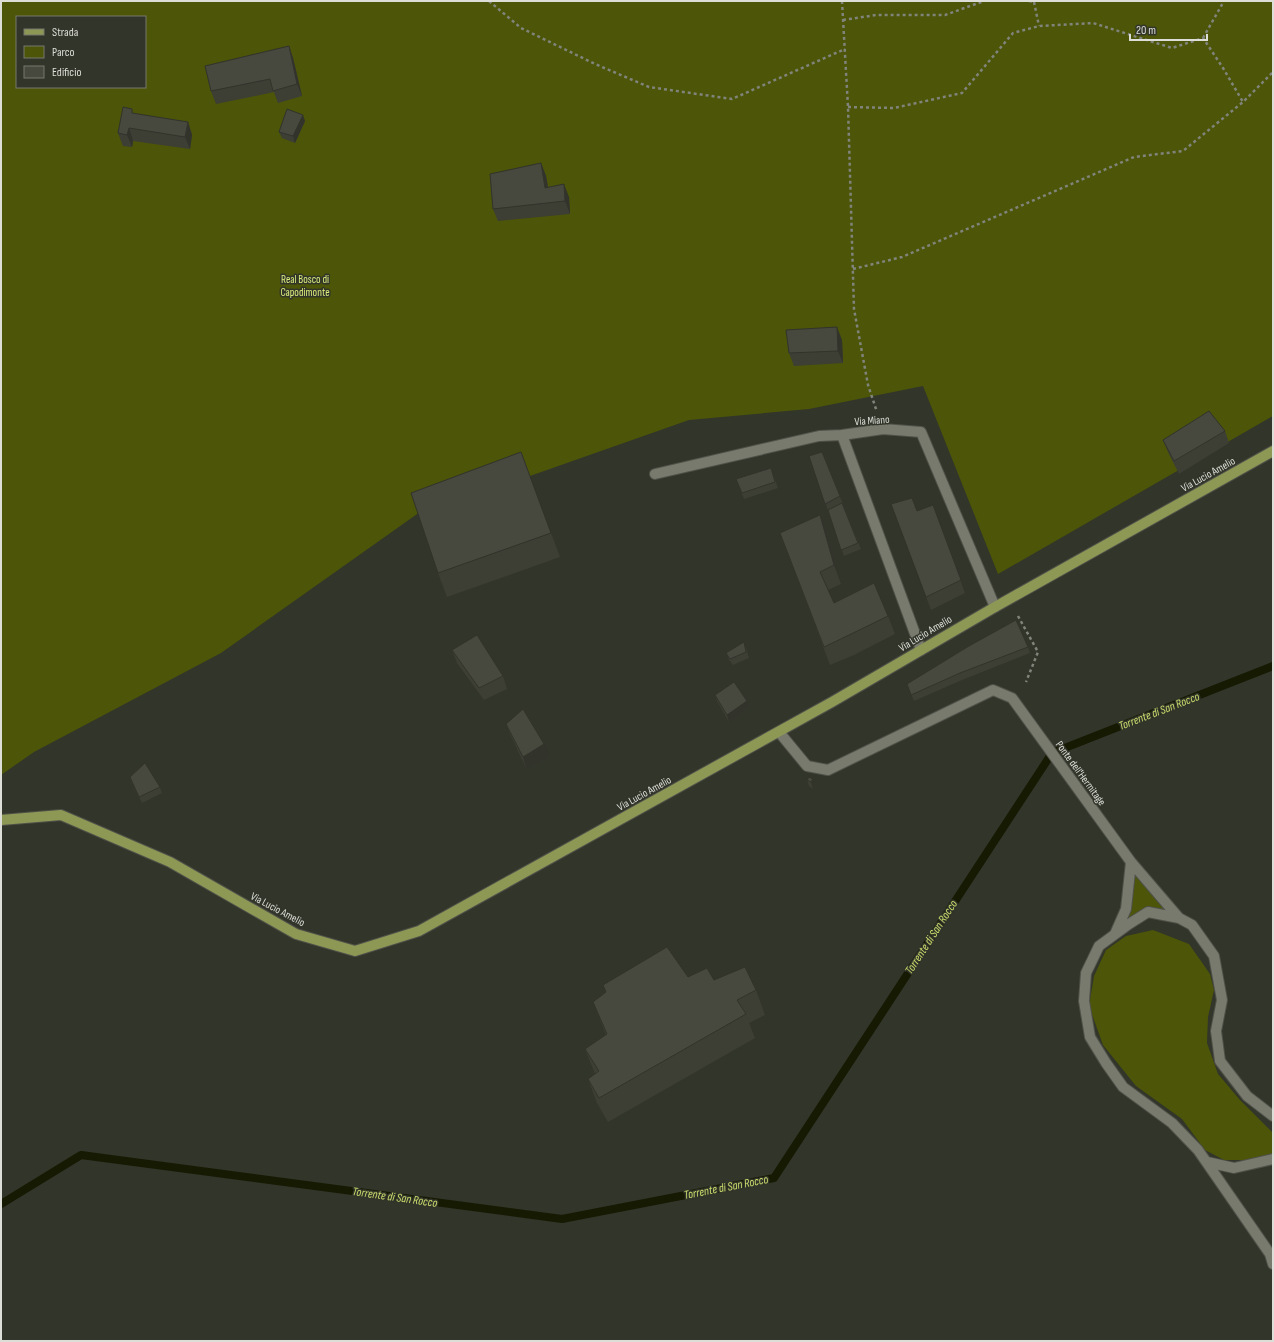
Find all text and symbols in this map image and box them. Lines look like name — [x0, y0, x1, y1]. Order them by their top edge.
legend — [16, 16, 146, 88]
scale bar — [1130, 16, 1207, 42]
text: 20 m — [1136, 23, 1156, 38]
text: Strada — [52, 25, 79, 40]
text: Parco — [52, 45, 75, 60]
text: Edificio — [52, 65, 81, 80]
park label: Real Bosco di Capodimonte — [280, 273, 330, 299]
street label: Via Miano — [854, 413, 890, 428]
street label: Via Lucio Amelio — [1179, 454, 1238, 495]
street label: Via Lucio Amelio — [896, 612, 955, 654]
water label: Torrente di San Rocco — [1117, 689, 1202, 734]
street label: Ponte dell'Hermitage — [1053, 738, 1108, 808]
street label: Via Lucio Amelio — [615, 773, 674, 814]
street label: Via Lucio Amelio — [248, 890, 308, 929]
water label: Torrente di San Rocco — [902, 897, 961, 977]
water label: Torrente di San Rocco — [683, 1172, 770, 1203]
water label: Torrente di San Rocco — [352, 1184, 438, 1211]

